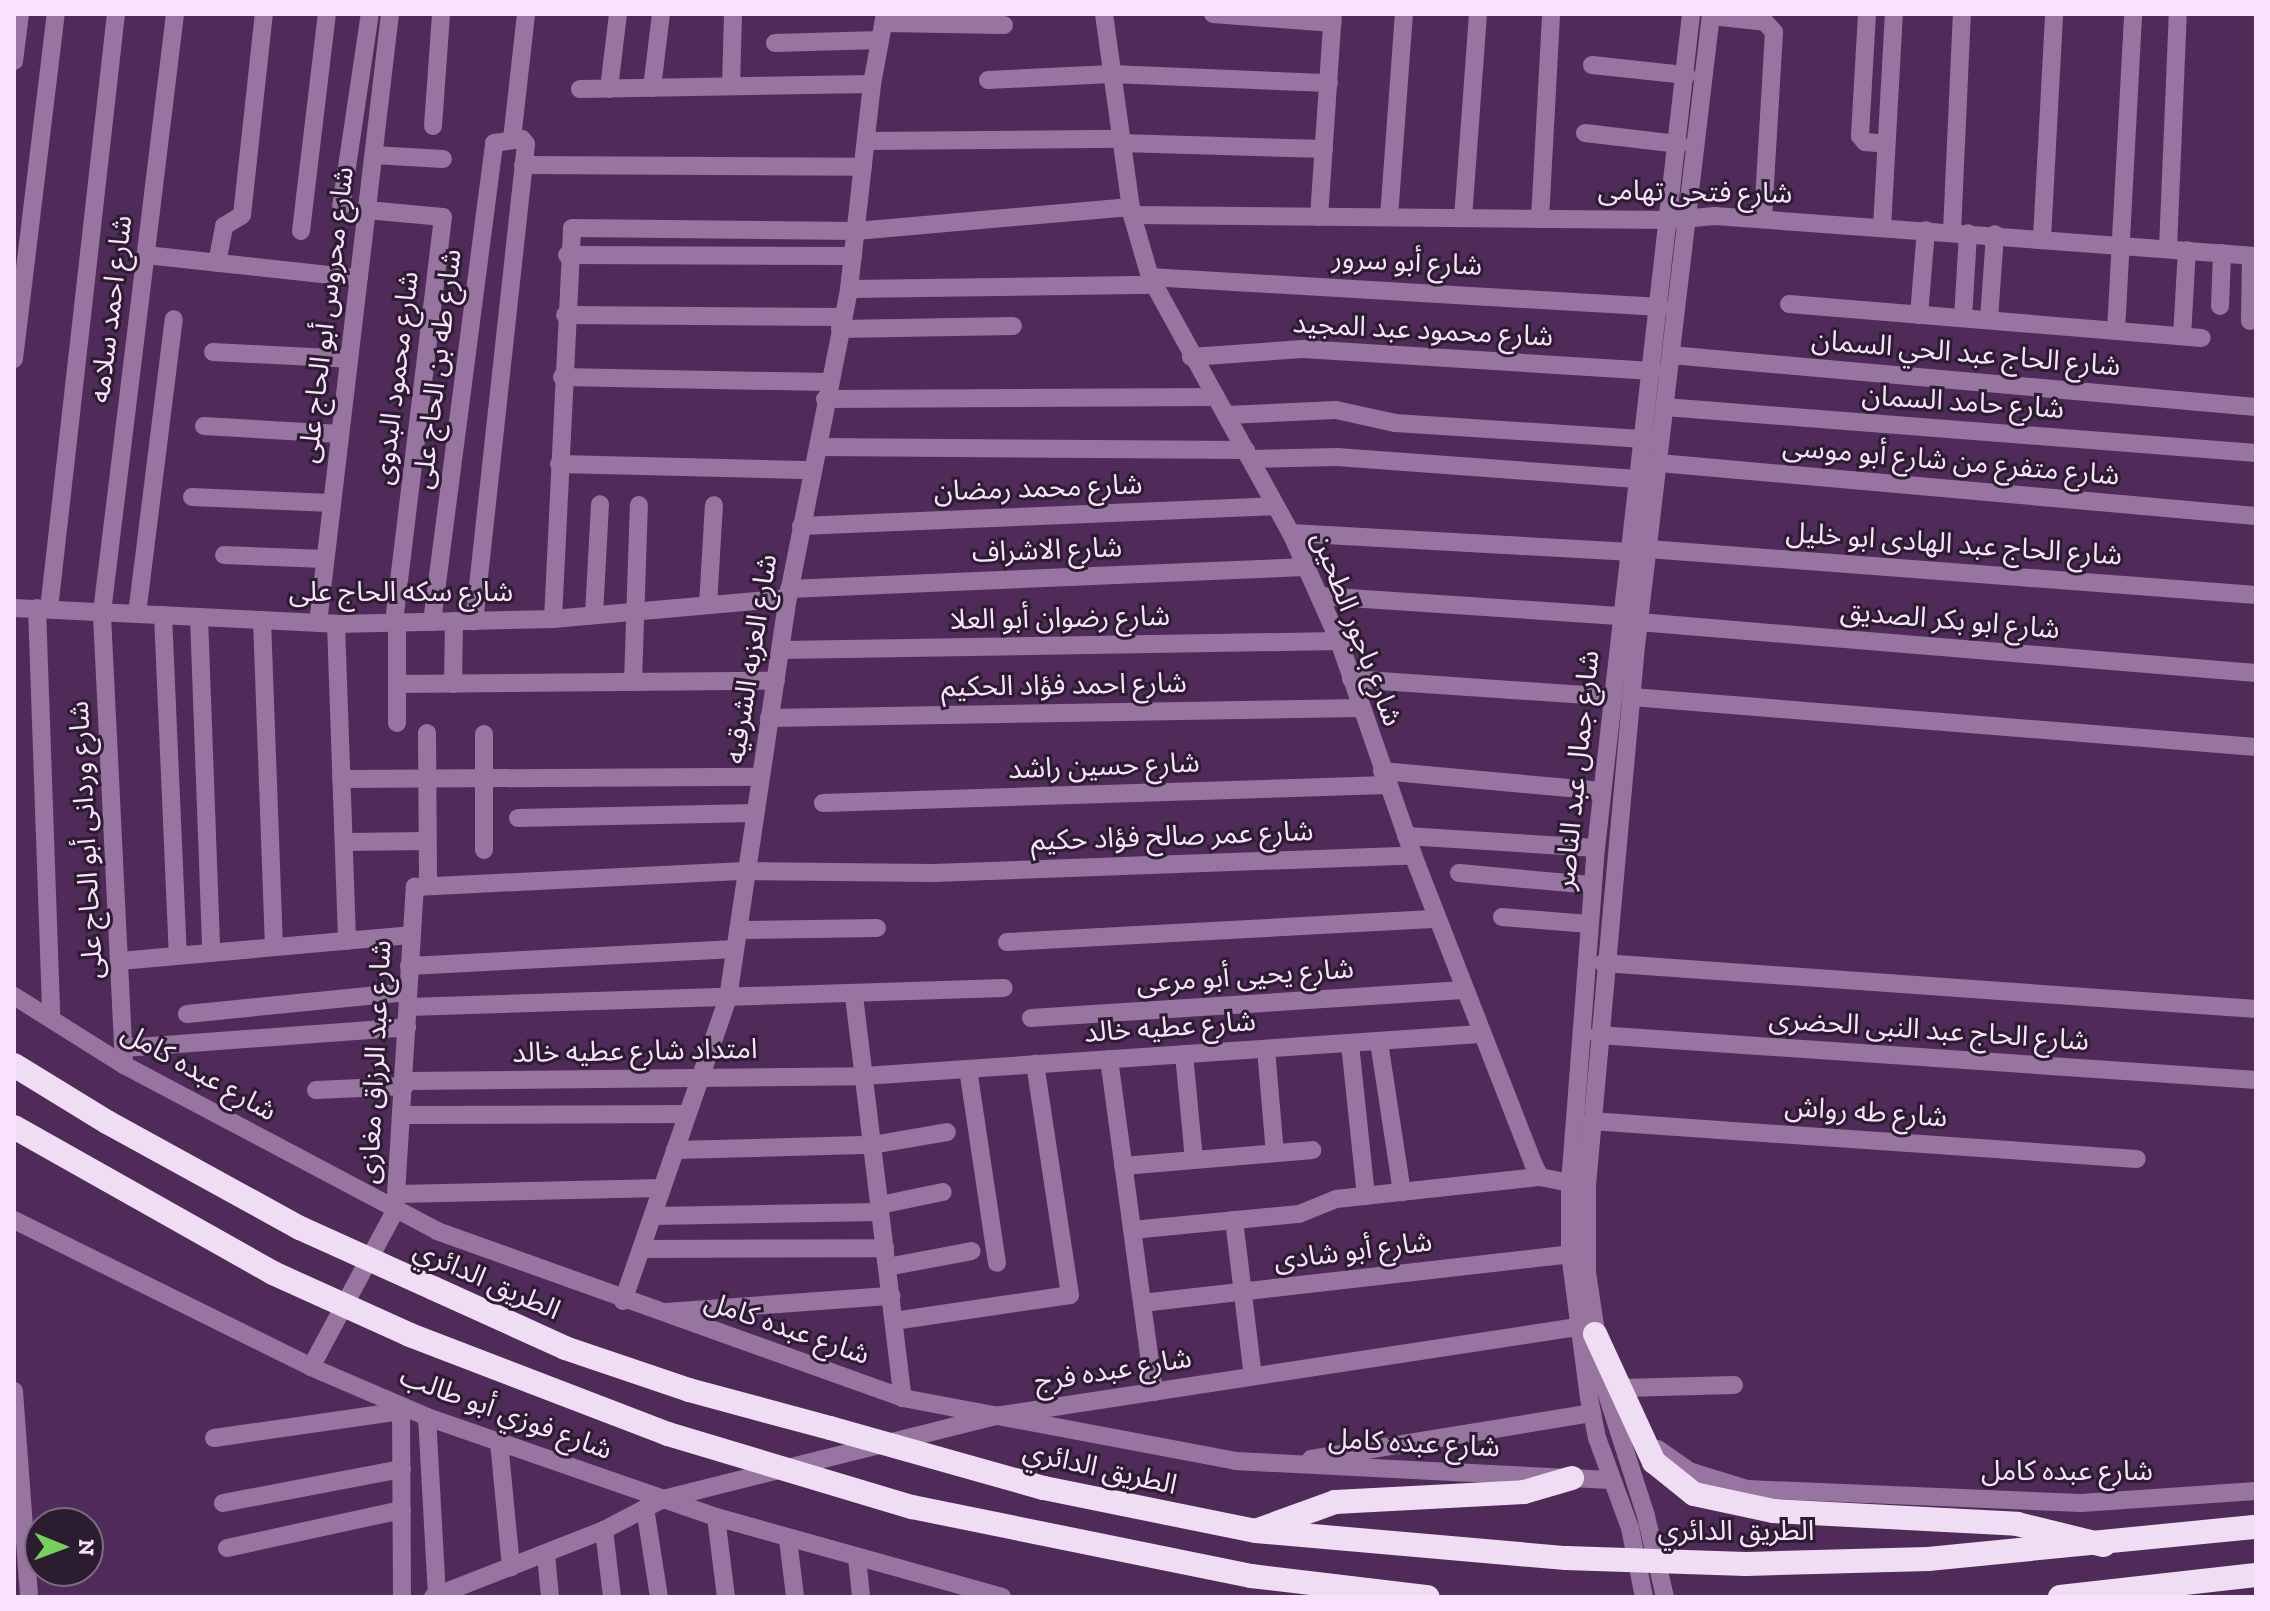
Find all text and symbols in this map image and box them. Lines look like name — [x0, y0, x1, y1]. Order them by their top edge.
street label: شارع محروس أبو الحاج على — [291, 165, 361, 465]
street label: شارع فتحى تهامى — [1597, 174, 1793, 210]
street label: شارع احمد سلامه — [83, 213, 139, 405]
street label: شارع أبو سرور — [1331, 241, 1483, 283]
street label: شارع طه بن الحاج على — [406, 247, 468, 491]
street label: شارع محمود البدوى — [366, 269, 426, 487]
street label: شارع محمود عبد المجيد — [1292, 306, 1554, 354]
street label: شارع الحاج عبد الحي السمان — [1810, 323, 2122, 383]
street label: شارع حامد السمان — [1861, 378, 2065, 426]
street label: شارع متفرع من شارع أبو موسى — [1781, 430, 2121, 492]
street label: شارع محمد رمضان — [933, 468, 1143, 508]
street label: شارع الحاج عبد الهادى ابو خليل — [1785, 515, 2123, 573]
street label: شارع باجور الطحين — [1304, 527, 1410, 731]
street label: شارع الاشراف — [971, 531, 1123, 569]
street label: شارع العزبه الشرقيه — [718, 552, 784, 766]
street label: شارع سكه الحاج على — [289, 575, 513, 609]
street label: شارع ابو بكر الصديق — [1839, 594, 2061, 646]
street label: شارع رضوان أبو العلا — [950, 599, 1170, 637]
street label: شارع جمال عبد الناصر — [1548, 649, 1606, 891]
street label: شارع احمد فؤاد الحكيم — [941, 666, 1187, 704]
street label: شارع وردانى أبو الحاج على — [62, 700, 110, 980]
street label: شارع حسين راشد — [1008, 746, 1200, 786]
street label: شارع عمر صالح فؤاد حكيم — [1030, 814, 1314, 858]
street label: شارع عبد الرزاق مغازى — [352, 939, 398, 1185]
street label: شارع يحيى أبو مرعى — [1135, 952, 1355, 1000]
street label: شارع الحاج عبد النبى الحضرى — [1768, 1002, 2090, 1058]
street label: شارع عطيه خالد — [1083, 1004, 1257, 1050]
street label: شارع عبده كامل — [116, 1016, 282, 1128]
street label: امتداد شارع عطيه خالد — [512, 1032, 758, 1070]
street label: شارع طه رواش — [1783, 1090, 1949, 1134]
street label: شارع أبو شادى — [1272, 1225, 1434, 1277]
street label: الطريق الدائري — [409, 1233, 565, 1327]
street label: شارع عبده كامل — [700, 1284, 874, 1372]
street label: شارع عبده فرج — [1032, 1341, 1194, 1399]
street label: شارع فوزي أبو طالب — [395, 1359, 617, 1467]
street label: شارع عبده كامل — [1327, 1422, 1501, 1464]
street label: الطريق الدائري — [1020, 1434, 1180, 1502]
street label: شارع عبده كامل — [1981, 1454, 2153, 1488]
north arrow — [24, 1507, 104, 1587]
street label: الطريق الدائري — [1658, 1514, 1814, 1548]
text: N — [73, 1539, 100, 1556]

